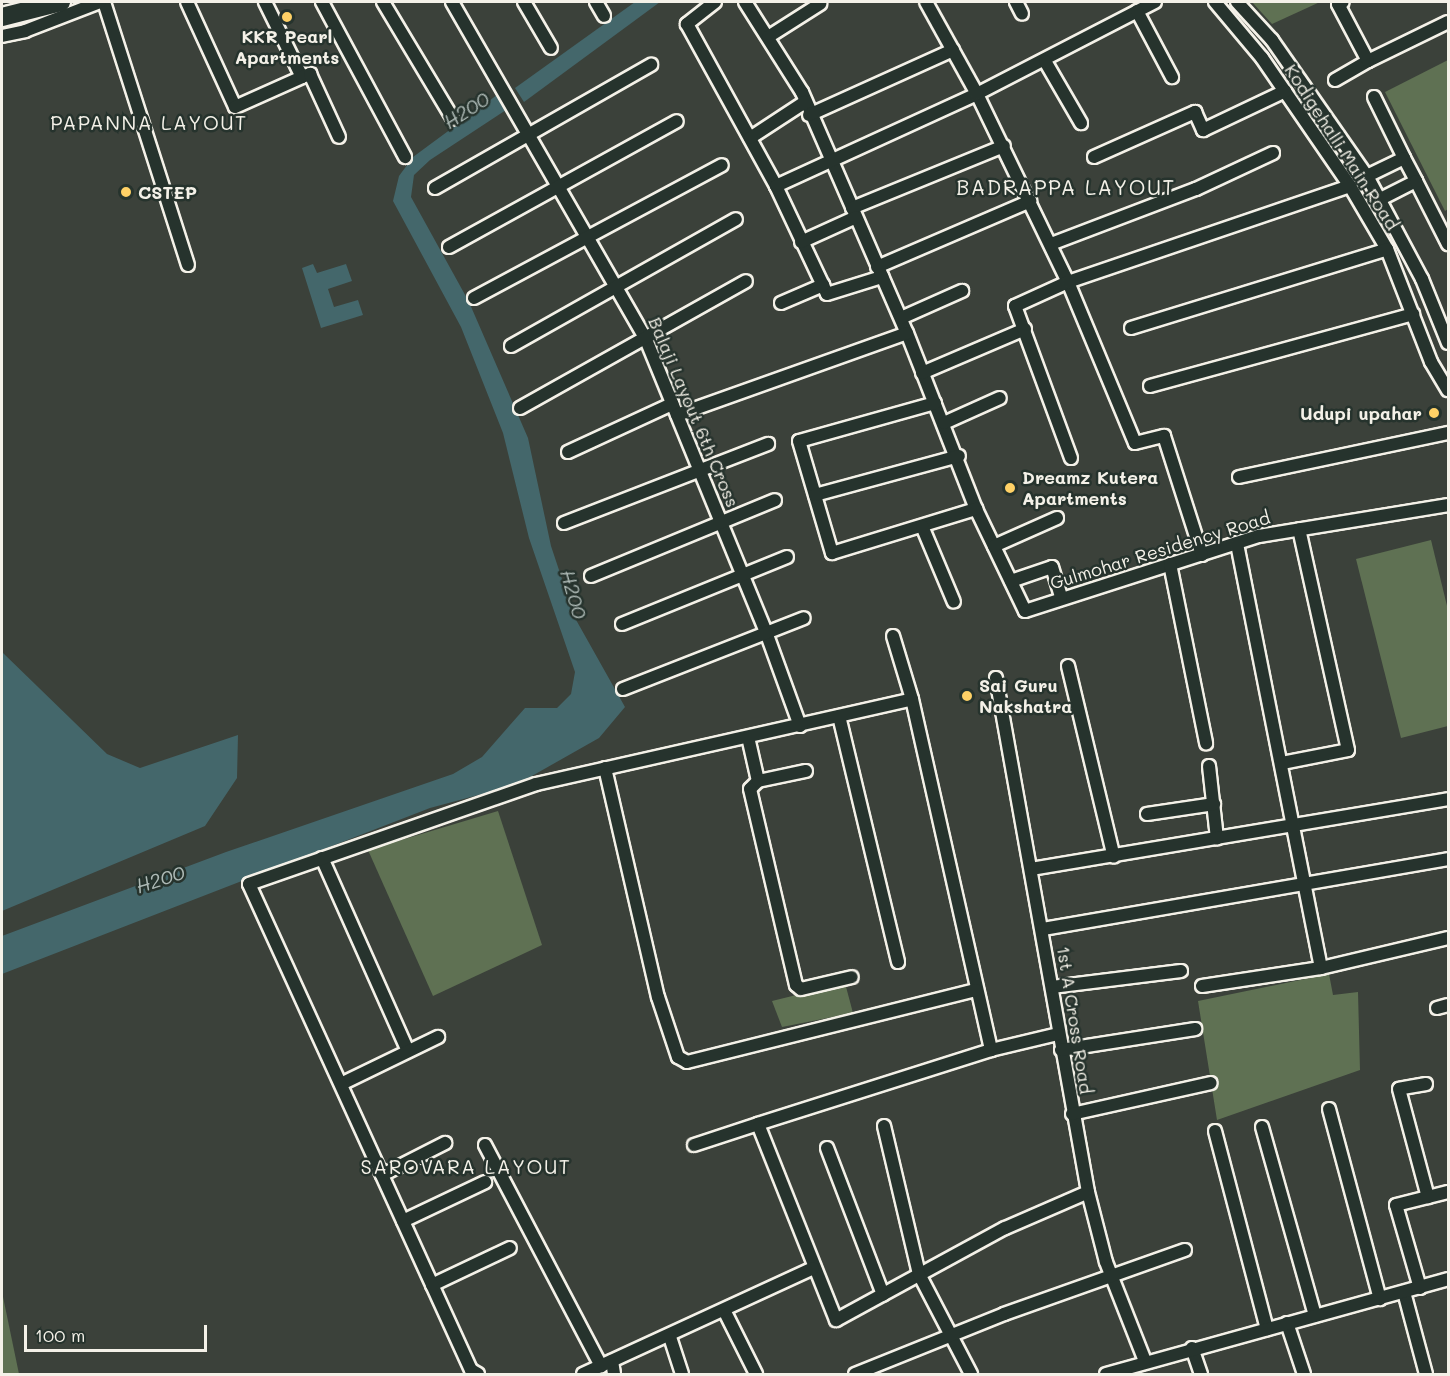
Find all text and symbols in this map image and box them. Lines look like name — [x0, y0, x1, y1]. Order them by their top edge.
marker: KKR Pearl Apartments — [280, 10, 294, 24]
place label: KKR Pearl Apartments — [235, 26, 339, 68]
street label: Kodigehalli Main Road — [1280, 60, 1404, 234]
water label: H200 — [438, 86, 494, 134]
district label: PAPANNA LAYOUT — [50, 110, 248, 134]
district label: BADRAPPA LAYOUT — [956, 174, 1176, 200]
place label: CSTEP — [138, 181, 197, 203]
marker: CSTEP — [119, 185, 133, 199]
street label: Balaji Layout 6th Cross — [644, 314, 744, 510]
place label: Udupi upahar — [1300, 402, 1422, 424]
marker: Udupi upahar — [1427, 406, 1441, 420]
place label: Dreamz Kutera Apartments — [1022, 467, 1158, 510]
marker: Dreamz Kutera Apartments — [1003, 481, 1017, 495]
street label: Gulmohar Residency Road — [1047, 506, 1273, 594]
water label: H200 — [556, 567, 592, 621]
place label: Sai Guru Nakshatra — [979, 675, 1072, 718]
marker: Sai Guru Nakshatra — [960, 689, 974, 703]
water label: H200 — [132, 860, 188, 898]
street label: 1st A Cross Road — [1053, 945, 1097, 1095]
district label: SAROVARA LAYOUT — [361, 1154, 571, 1178]
scale bar — [27, 1313, 210, 1351]
text: 100 m — [35, 1323, 85, 1347]

